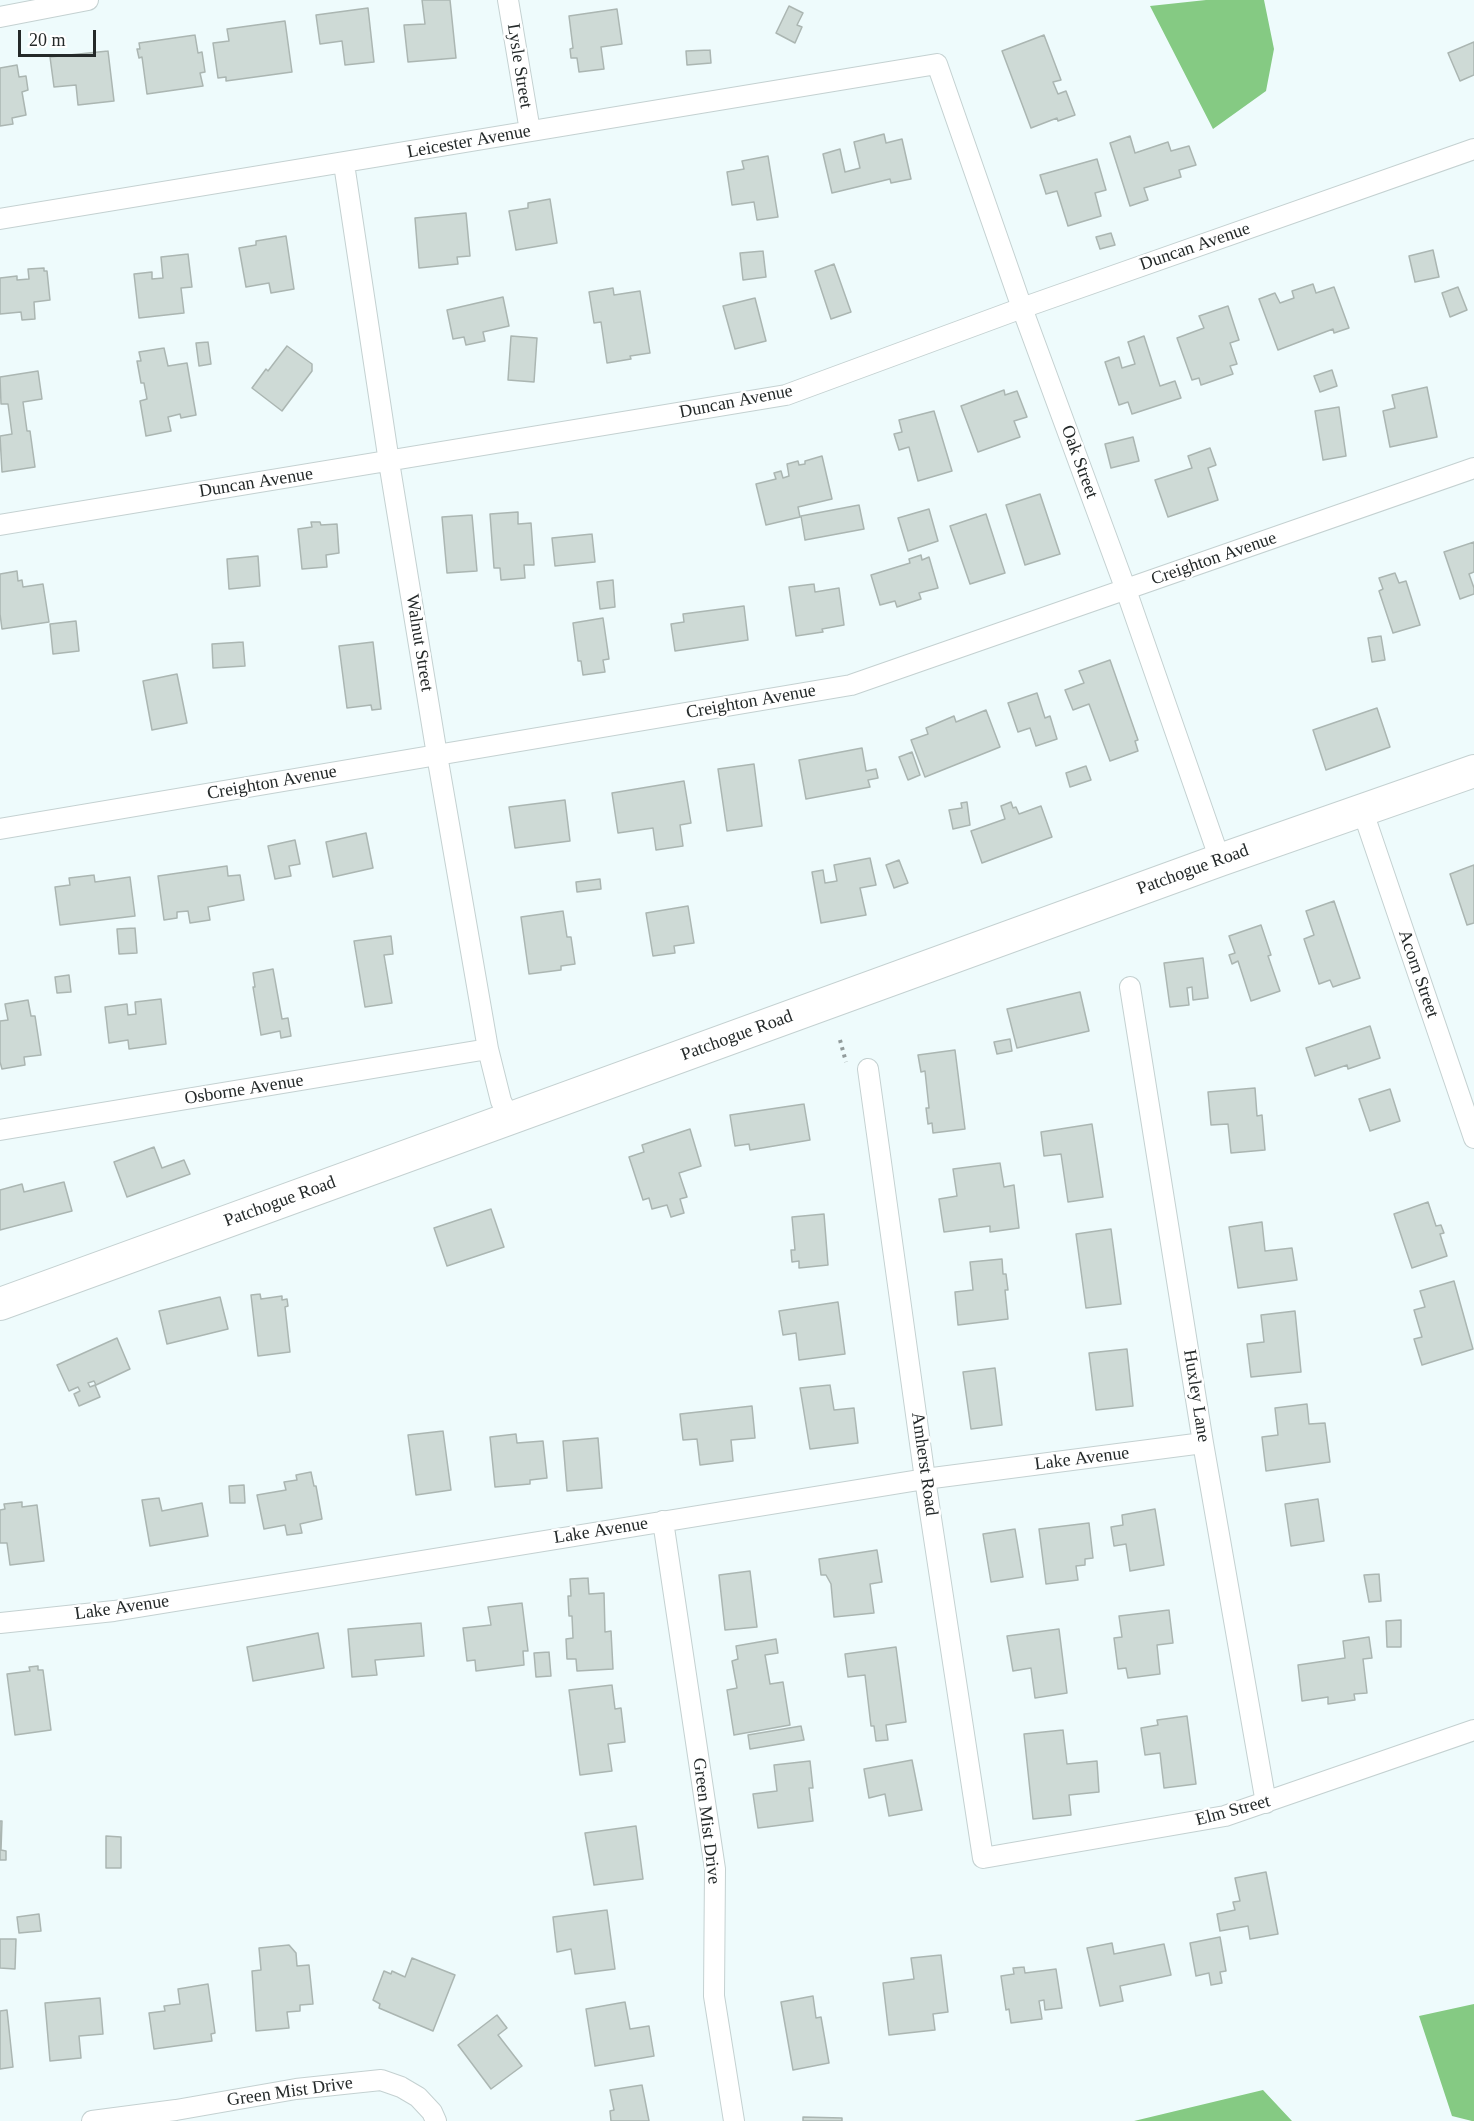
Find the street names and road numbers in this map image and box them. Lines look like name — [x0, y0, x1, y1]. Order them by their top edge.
street label: Lysle Street — [502, 22, 536, 110]
street label: Leicester Avenue — [406, 121, 532, 163]
street label: Duncan Avenue — [1137, 218, 1253, 276]
street label: Duncan Avenue — [677, 380, 795, 424]
street label: Oak Street — [1056, 422, 1102, 502]
street label: Duncan Avenue — [197, 463, 315, 503]
street label: Creighton Avenue — [1148, 527, 1280, 591]
street label: Walnut Street — [401, 593, 437, 693]
street label: Creighton Avenue — [685, 680, 817, 724]
street label: Creighton Avenue — [206, 761, 338, 805]
street label: Patchogue Road — [1134, 840, 1252, 900]
street label: Acorn Street — [1393, 927, 1443, 1021]
street label: Patchogue Road — [678, 1006, 796, 1066]
street label: Osborne Avenue — [183, 1070, 305, 1110]
street label: Patchogue Road — [221, 1172, 339, 1232]
street label: Huxley Lane — [1178, 1348, 1214, 1444]
street label: Amherst Road — [906, 1411, 942, 1517]
street label: Lake Avenue — [1033, 1442, 1131, 1476]
street label: Lake Avenue — [552, 1513, 650, 1549]
street label: Lake Avenue — [73, 1591, 171, 1625]
street label: Green Mist Drive — [688, 1757, 724, 1885]
street label: Elm Street — [1193, 1791, 1273, 1831]
street label: Green Mist Drive — [226, 2072, 354, 2112]

